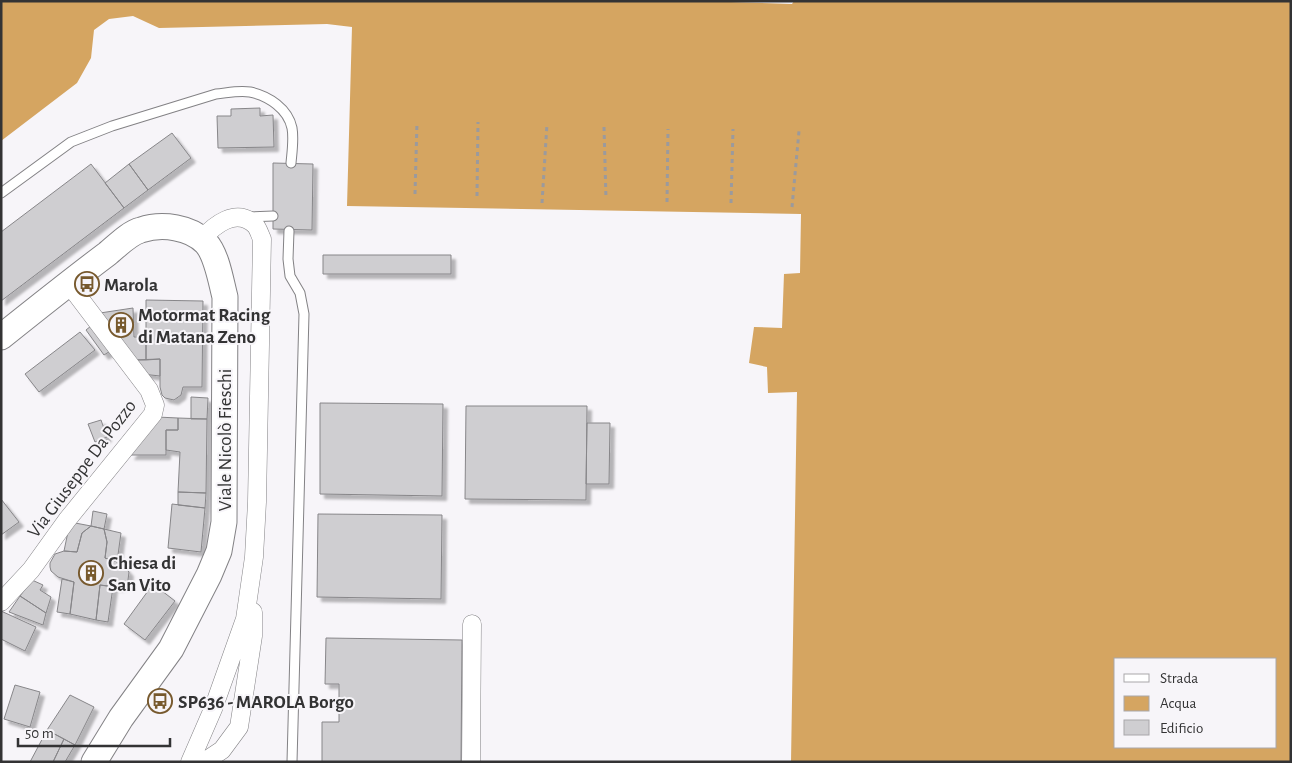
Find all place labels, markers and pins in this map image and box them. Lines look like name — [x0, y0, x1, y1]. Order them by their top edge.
bus stop icon: Marola — [74, 271, 100, 297]
place label: Marola — [104, 276, 158, 295]
place label: Motormat Racing di Matana Zeno — [138, 306, 271, 347]
building icon: Motormat Racing di Matana Zeno — [108, 312, 134, 338]
place label: Chiesa di San Vito — [108, 554, 176, 595]
building icon: Chiesa di San Vito — [78, 560, 104, 586]
bus stop icon: SP636 - MAROLA Borgo — [147, 688, 173, 714]
place label: SP636 - MAROLA Borgo — [178, 693, 354, 712]

